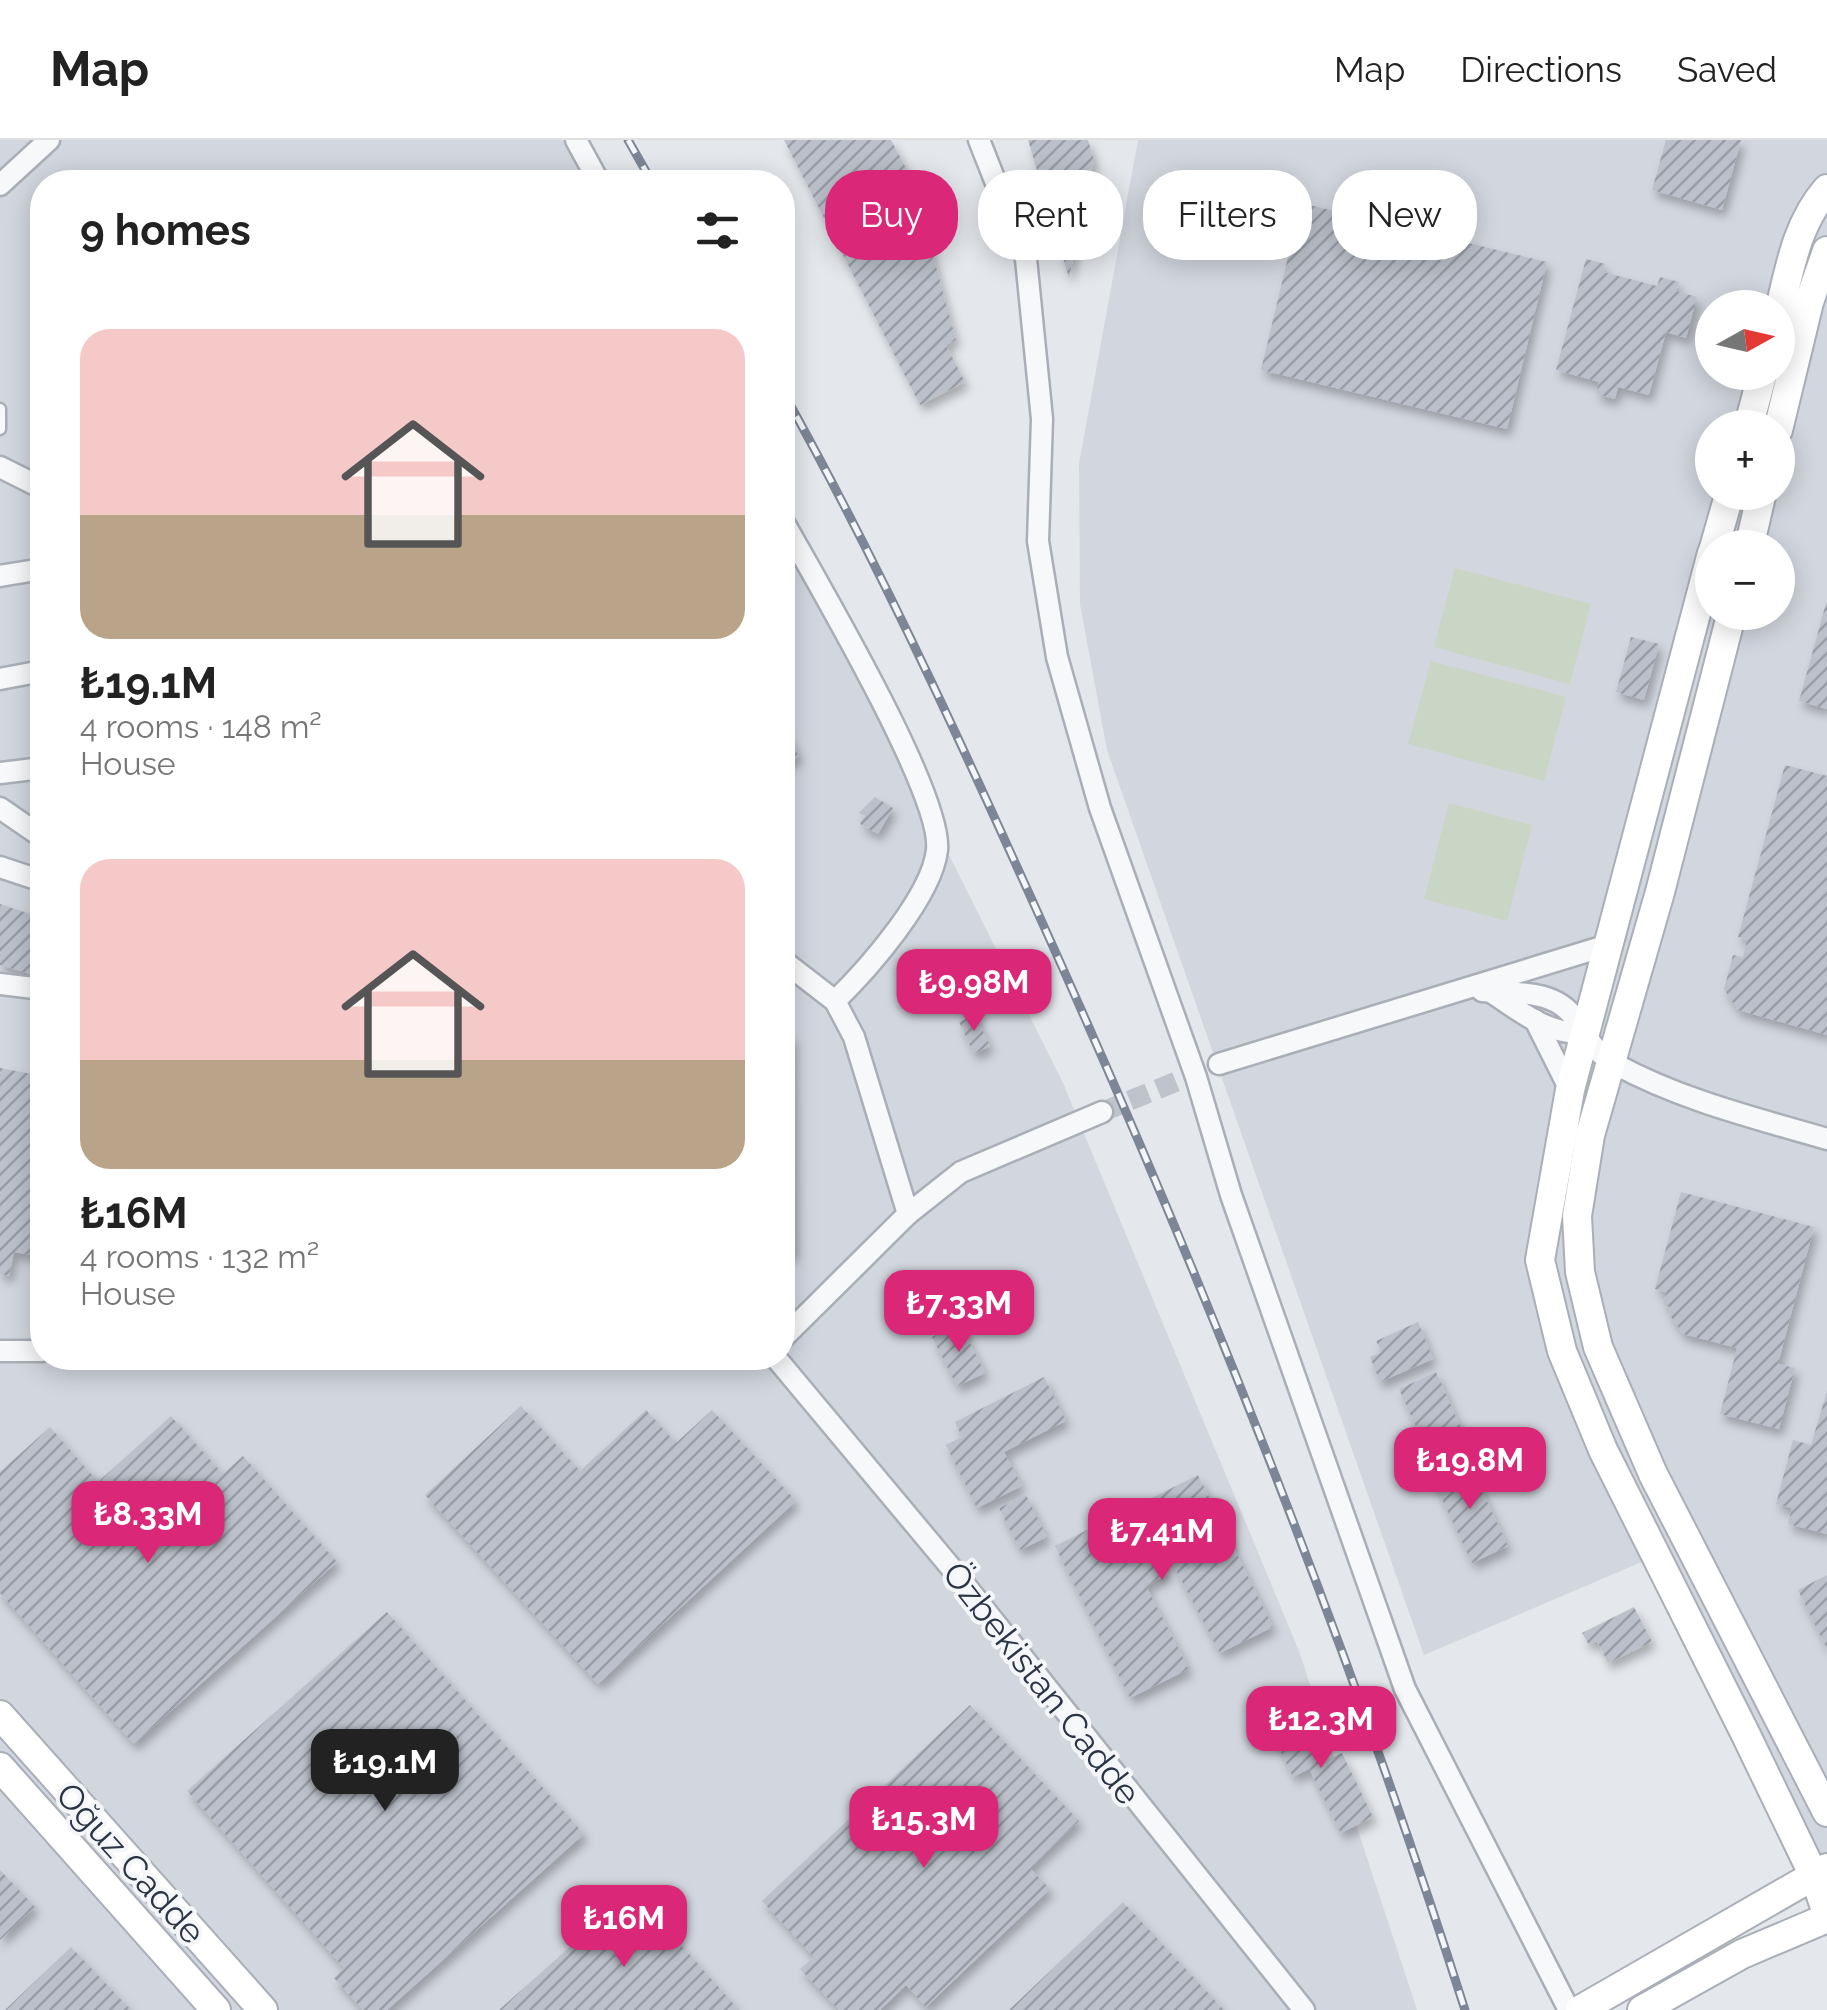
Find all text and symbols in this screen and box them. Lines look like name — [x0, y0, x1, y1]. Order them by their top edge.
text: Map — [50, 41, 149, 97]
text: Map — [1334, 49, 1405, 90]
text: Directions — [1460, 49, 1622, 90]
text: Saved — [1677, 49, 1777, 90]
chip: Buy — [825, 170, 958, 260]
chip: Rent — [978, 170, 1123, 260]
chip: Filters — [1143, 170, 1312, 260]
chip: New — [1332, 170, 1477, 260]
icon: filters — [690, 203, 745, 258]
text: 9 homes — [80, 206, 251, 255]
north arrow — [1695, 290, 1795, 390]
map controls — [1695, 290, 1795, 630]
icon: home — [323, 394, 503, 574]
button: + — [1695, 410, 1795, 510]
button: − — [1695, 530, 1795, 630]
text: ₺19.1M — [80, 659, 217, 708]
text: 4 rooms · 148 m² — [80, 708, 322, 745]
text: House — [80, 745, 176, 782]
icon: home — [323, 924, 503, 1104]
pin: ₺9.98M — [893, 949, 1055, 1034]
text: ₺9.98M — [919, 963, 1029, 1000]
text: ₺16M — [80, 1189, 188, 1238]
text: 4 rooms · 132 m² — [80, 1238, 319, 1275]
pin: ₺7.33M — [878, 1270, 1040, 1355]
text: House — [80, 1275, 176, 1312]
text: ₺7.33M — [906, 1284, 1012, 1321]
pin: ₺19.8M — [1389, 1427, 1551, 1512]
text: ₺19.8M — [1416, 1441, 1524, 1478]
pin: ₺8.33M — [67, 1481, 229, 1566]
text: ₺8.33M — [94, 1495, 202, 1532]
pin: ₺7.41M — [1081, 1498, 1243, 1583]
text: ₺7.41M — [1110, 1512, 1214, 1549]
street label: Özbekistan Cadde — [935, 1554, 1149, 1812]
pin: ₺12.3M — [1240, 1686, 1402, 1771]
text: ₺12.3M — [1268, 1700, 1374, 1737]
pin: ₺19.1M — [304, 1729, 466, 1814]
text: ₺19.1M — [333, 1743, 437, 1780]
street label: Oğuz Cadde — [48, 1774, 214, 1952]
pin: ₺15.3M — [843, 1786, 1005, 1871]
text: ₺15.3M — [871, 1800, 977, 1837]
pin: ₺16M — [565, 1885, 683, 1970]
text: ₺16M — [583, 1899, 665, 1936]

